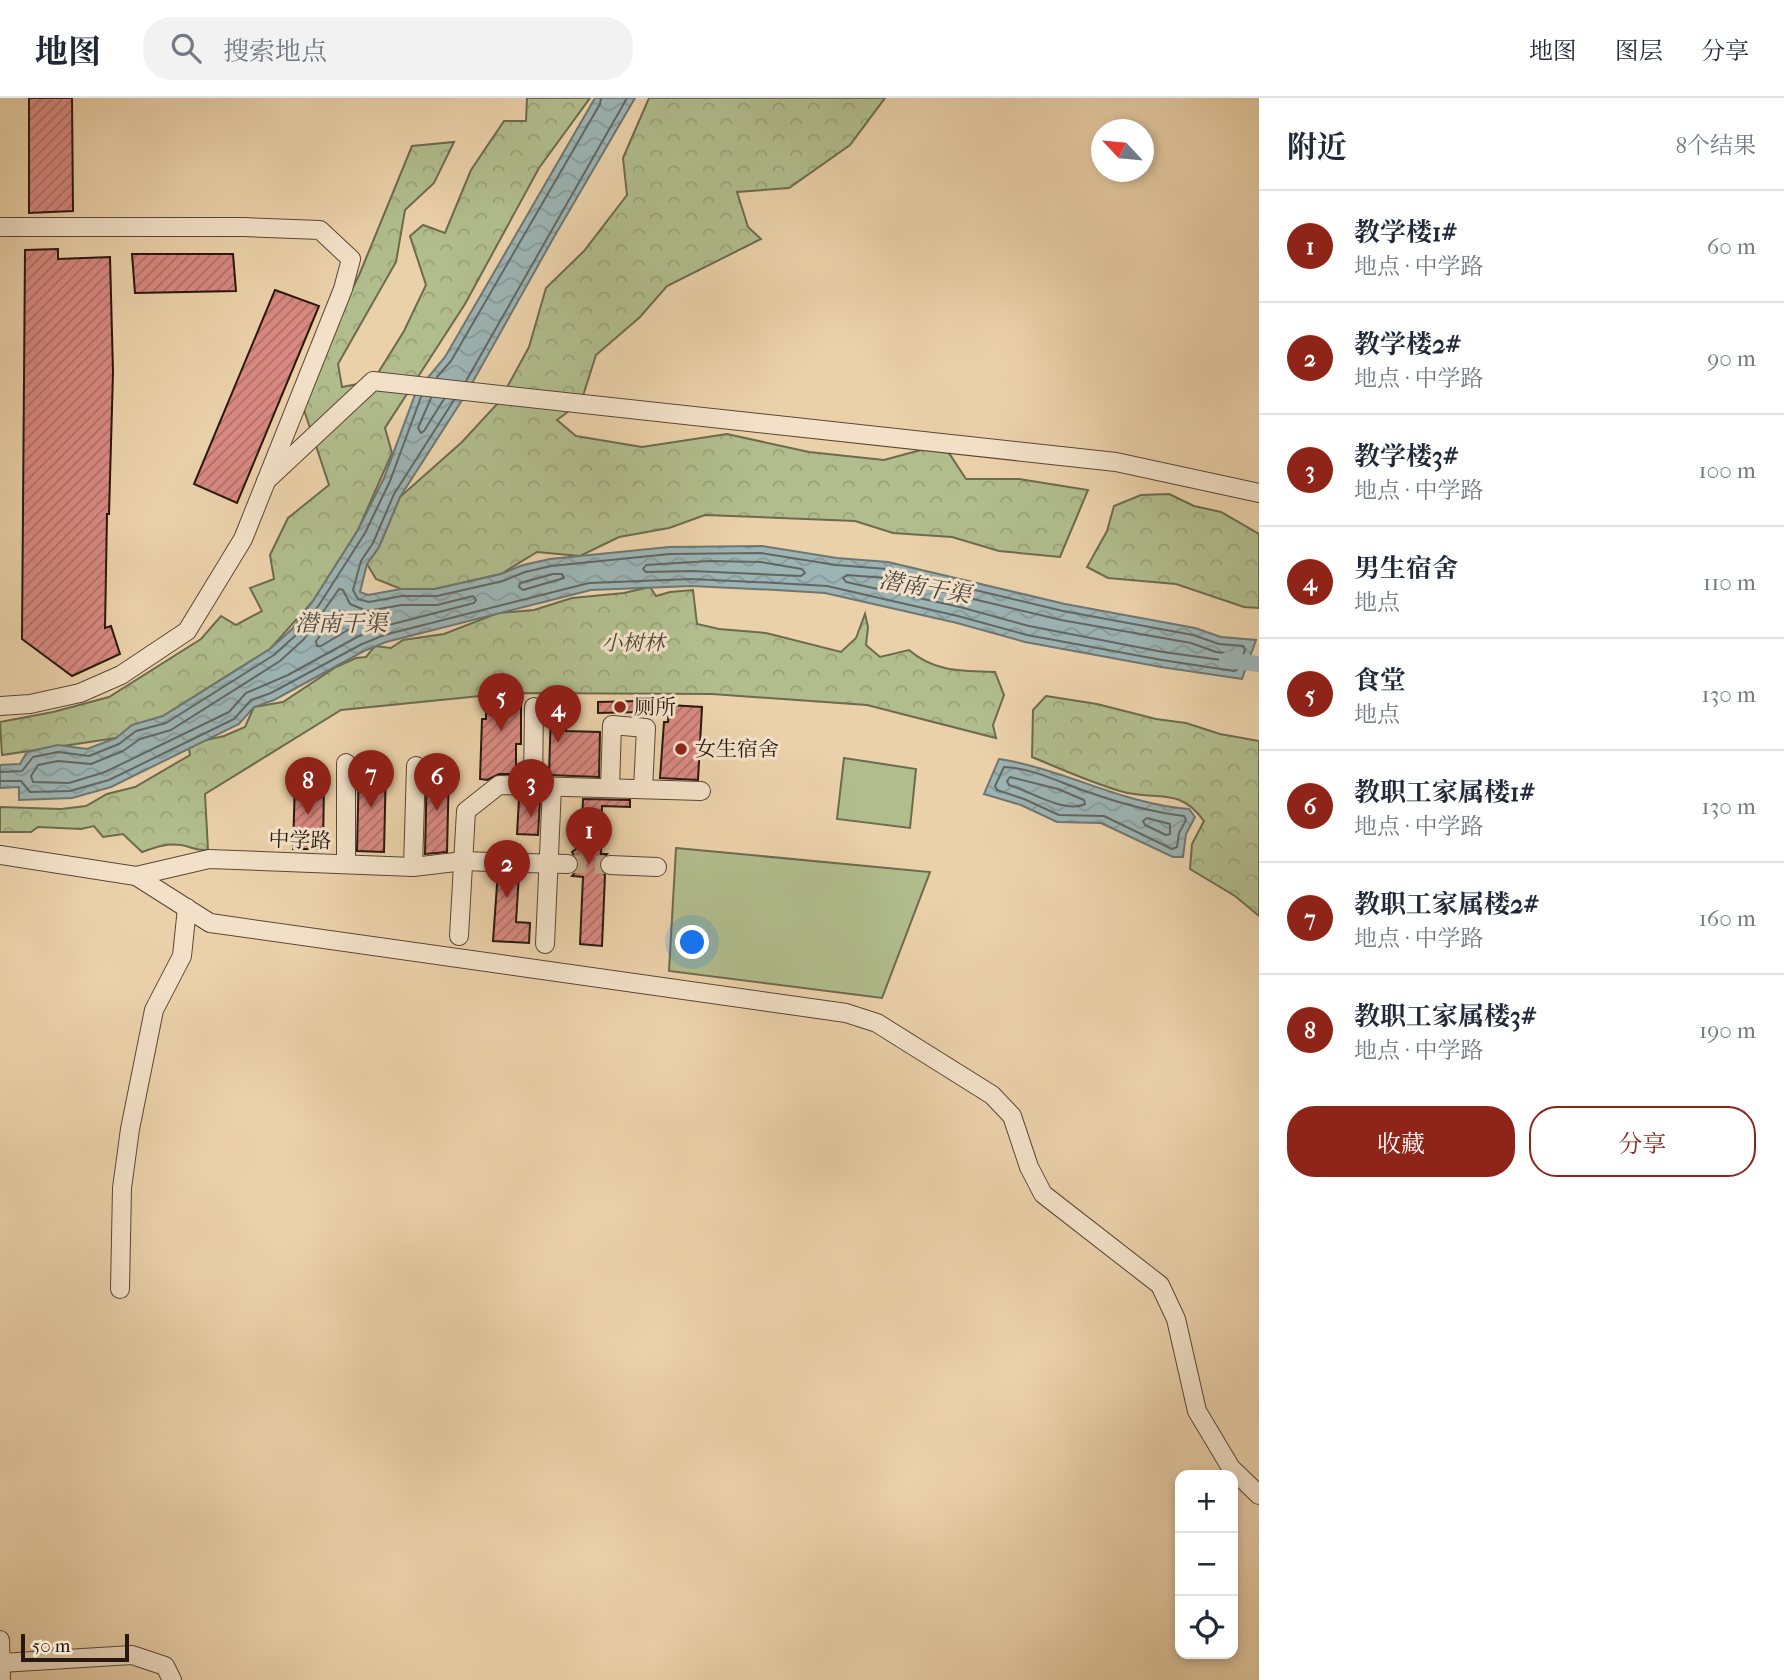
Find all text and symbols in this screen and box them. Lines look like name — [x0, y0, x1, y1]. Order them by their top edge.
search box — [143, 17, 633, 80]
icon: search — [167, 29, 205, 67]
text: 地图 — [35, 33, 101, 72]
text: 搜索地点 — [223, 36, 327, 67]
text: 地图 — [1529, 37, 1577, 65]
text: 图层 — [1615, 37, 1663, 65]
text: 分享 — [1701, 37, 1749, 65]
north arrow — [1091, 119, 1154, 182]
text: 附近 — [1287, 130, 1347, 165]
text: 8个结果 — [1675, 132, 1756, 159]
text: 教学楼1# — [1354, 217, 1458, 248]
text: 1 — [1306, 233, 1314, 260]
text: 60 m — [1707, 233, 1756, 260]
text: 地点 · 中学路 — [1354, 253, 1484, 280]
text: 教学楼2# — [1354, 329, 1462, 360]
text: 2 — [1304, 345, 1316, 372]
text: 90 m — [1707, 345, 1756, 372]
text: 地点 · 中学路 — [1354, 365, 1484, 392]
text: 教学楼3# — [1354, 441, 1459, 472]
text: 3 — [1305, 457, 1315, 484]
text: 100 m — [1698, 457, 1756, 484]
text: 地点 · 中学路 — [1354, 477, 1484, 504]
text: 男生宿舍 — [1354, 553, 1458, 584]
water label: 潜南干渠 — [877, 566, 976, 609]
text: 4 — [1303, 569, 1317, 596]
text: 110 m — [1703, 569, 1756, 596]
text: 地点 — [1354, 589, 1400, 616]
water label: 潜南干渠 — [295, 610, 390, 637]
park label: 小树林 — [602, 631, 667, 655]
text: 食堂 — [1354, 665, 1406, 696]
pin: 5 — [478, 673, 524, 731]
text: 5 — [1305, 681, 1315, 708]
text: 130 m — [1702, 681, 1756, 708]
pin: 4 — [535, 685, 581, 743]
place label: 厕所 — [634, 695, 676, 719]
marker: 厕所 — [612, 699, 628, 715]
text: 地点 — [1354, 701, 1400, 728]
place label: 女生宿舍 — [695, 737, 779, 761]
marker: 女生宿舍 — [673, 741, 689, 757]
pin: 7 — [348, 750, 394, 808]
pin: 6 — [414, 753, 460, 811]
pin: 8 — [285, 757, 331, 815]
pin: 3 — [508, 759, 554, 817]
text: 教职工家属楼1# — [1354, 777, 1536, 808]
text: 6 — [1304, 793, 1316, 820]
text: 130 m — [1702, 793, 1756, 820]
pin: 1 — [566, 807, 612, 865]
text: 地点 · 中学路 — [1354, 813, 1484, 840]
street label: 中学路 — [268, 827, 332, 853]
pin: 2 — [484, 840, 530, 898]
text: 教职工家属楼2# — [1354, 889, 1540, 920]
text: 7 — [1304, 905, 1316, 932]
text: 160 m — [1699, 905, 1756, 932]
your location — [675, 925, 709, 959]
text: 地点 · 中学路 — [1354, 925, 1484, 952]
text: 教职工家属楼3# — [1354, 1001, 1537, 1032]
text: 8 — [1304, 1017, 1316, 1044]
text: 190 m — [1699, 1017, 1756, 1044]
text: 地点 · 中学路 — [1354, 1037, 1484, 1064]
button: 收藏 — [1287, 1106, 1515, 1177]
button: 分享 — [1529, 1106, 1756, 1177]
map controls — [1175, 1470, 1238, 1659]
button: + — [1175, 1470, 1238, 1533]
button: − — [1175, 1533, 1238, 1596]
button: locate — [1175, 1596, 1238, 1659]
scale bar — [21, 1631, 130, 1663]
text: 50 m — [32, 1635, 71, 1657]

